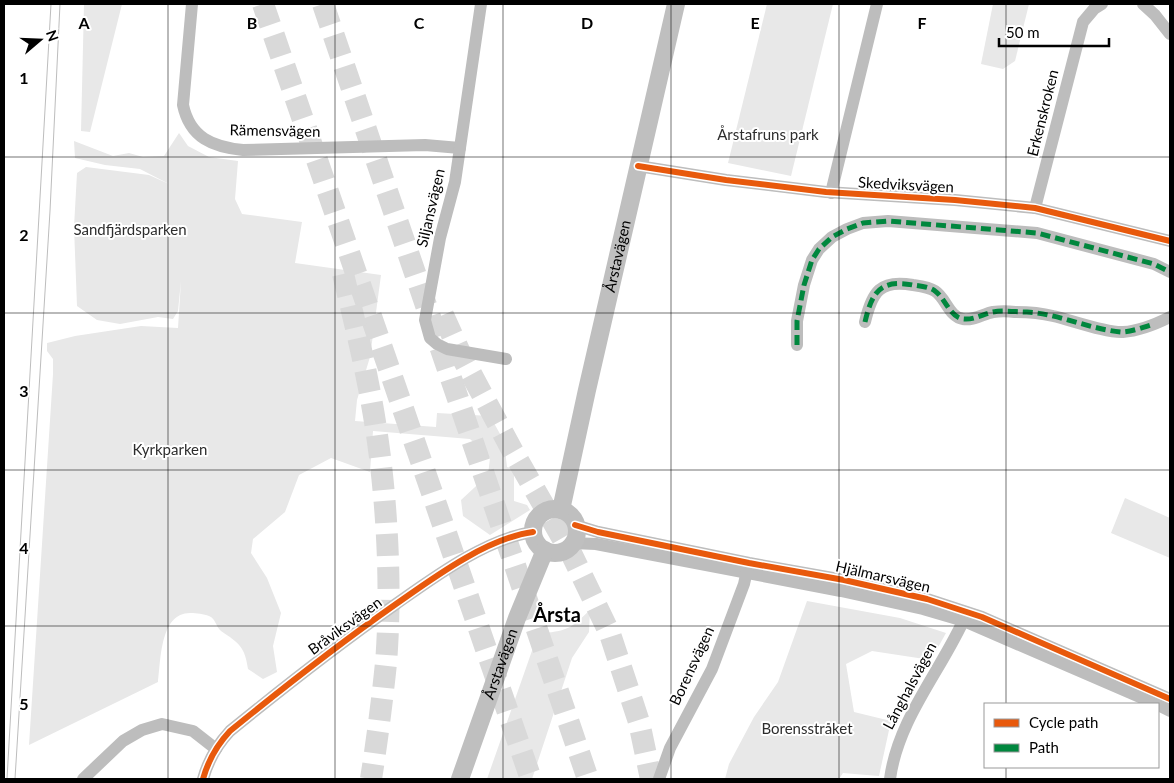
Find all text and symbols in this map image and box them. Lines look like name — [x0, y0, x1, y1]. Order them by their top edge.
text: A — [77, 13, 90, 32]
text: B — [247, 13, 257, 32]
text: C — [414, 13, 425, 32]
text: D — [581, 13, 593, 32]
text: E — [750, 13, 760, 32]
text: F — [917, 13, 927, 32]
north arrow — [15, 15, 65, 65]
scale bar — [999, 15, 1109, 47]
text: 50 m — [1006, 23, 1040, 41]
text: N — [43, 28, 63, 43]
text: 1 — [19, 68, 29, 87]
street label: Erkenskroken — [1023, 68, 1061, 158]
street label: Rämensvägen — [229, 120, 321, 140]
park label: Årstafruns park — [717, 125, 819, 143]
street label: Siljansvägen — [412, 167, 448, 249]
street label: Skedviksvägen — [858, 173, 954, 195]
street label: Årstavägen — [600, 218, 634, 294]
park label: Sandfjärdsparken — [73, 220, 187, 238]
text: 2 — [19, 225, 29, 244]
text: 3 — [19, 381, 29, 400]
park label: Kyrkparken — [133, 440, 207, 458]
text: 4 — [19, 538, 29, 557]
street label: Hjälmarsvägen — [834, 556, 932, 596]
street label: Bråviksvägen — [304, 592, 385, 658]
district label: Årsta — [532, 602, 581, 626]
street label: Borensvägen — [665, 623, 717, 708]
street label: Årstavägen — [479, 626, 521, 701]
street label: Långhalsvägen — [879, 639, 940, 732]
text: 5 — [19, 694, 29, 713]
legend — [984, 703, 1159, 768]
text: Cycle path — [1029, 713, 1098, 731]
park label: Borensstråket — [761, 719, 853, 737]
text: Path — [1029, 738, 1059, 756]

